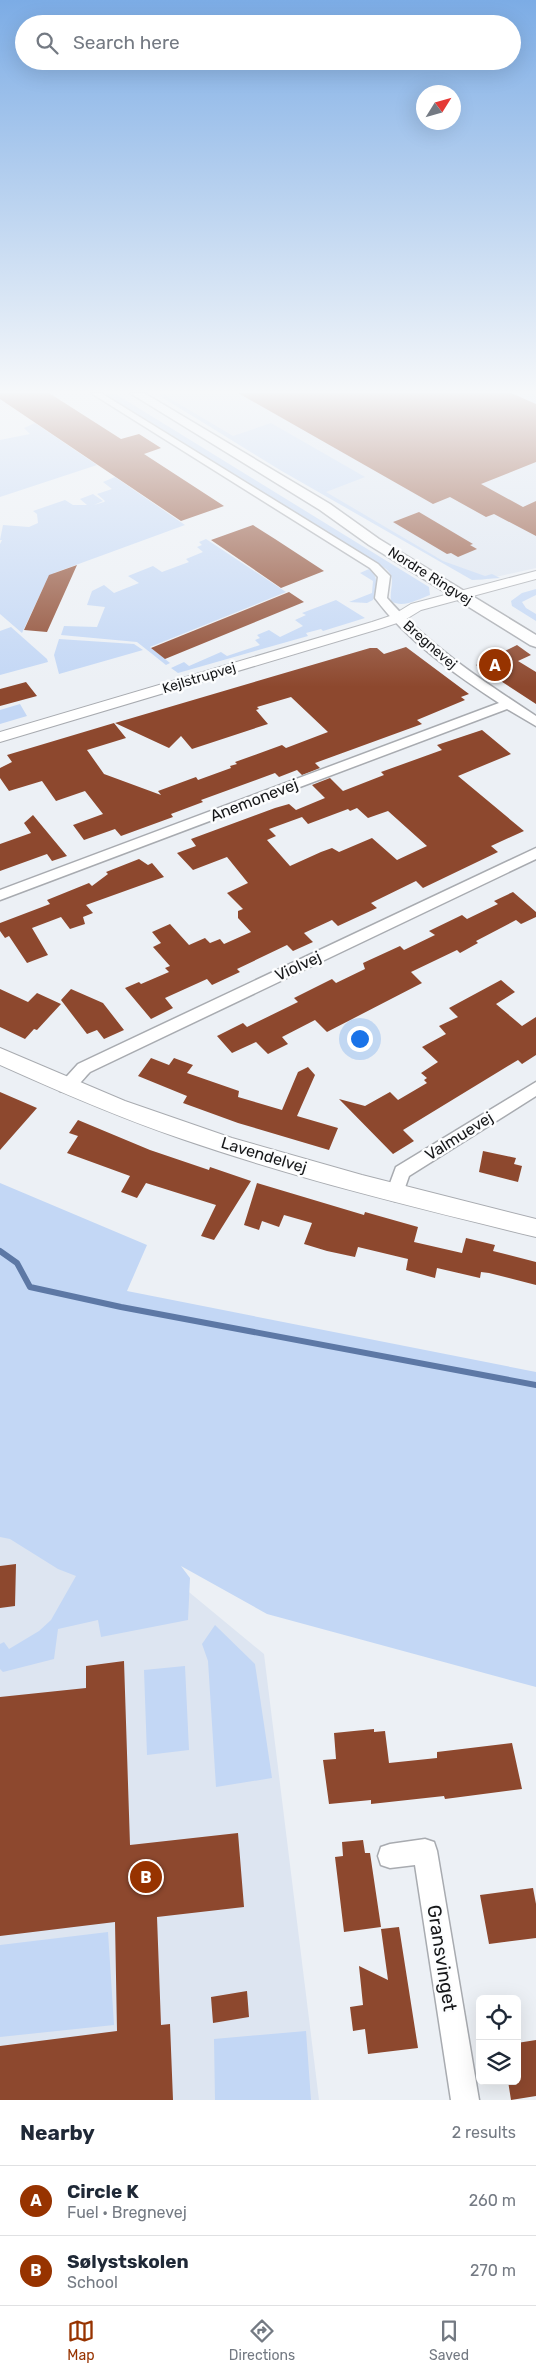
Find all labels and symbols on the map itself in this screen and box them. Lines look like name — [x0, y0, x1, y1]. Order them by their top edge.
north arrow — [416, 85, 461, 130]
street label: Nordre Ringvej — [385, 543, 475, 609]
street label: Bregnevej — [400, 617, 460, 673]
pin: A — [479, 646, 511, 684]
street label: Kejlstrupvej — [160, 659, 238, 697]
street label: Anemonevej — [207, 775, 301, 825]
street label: Violvej — [272, 947, 324, 985]
your location — [347, 1026, 373, 1052]
street label: Valmuevej — [422, 1108, 496, 1164]
street label: Lavendelvej — [219, 1133, 309, 1177]
pin: B — [130, 1858, 162, 1896]
street label: Gransvinget — [422, 1903, 462, 2013]

